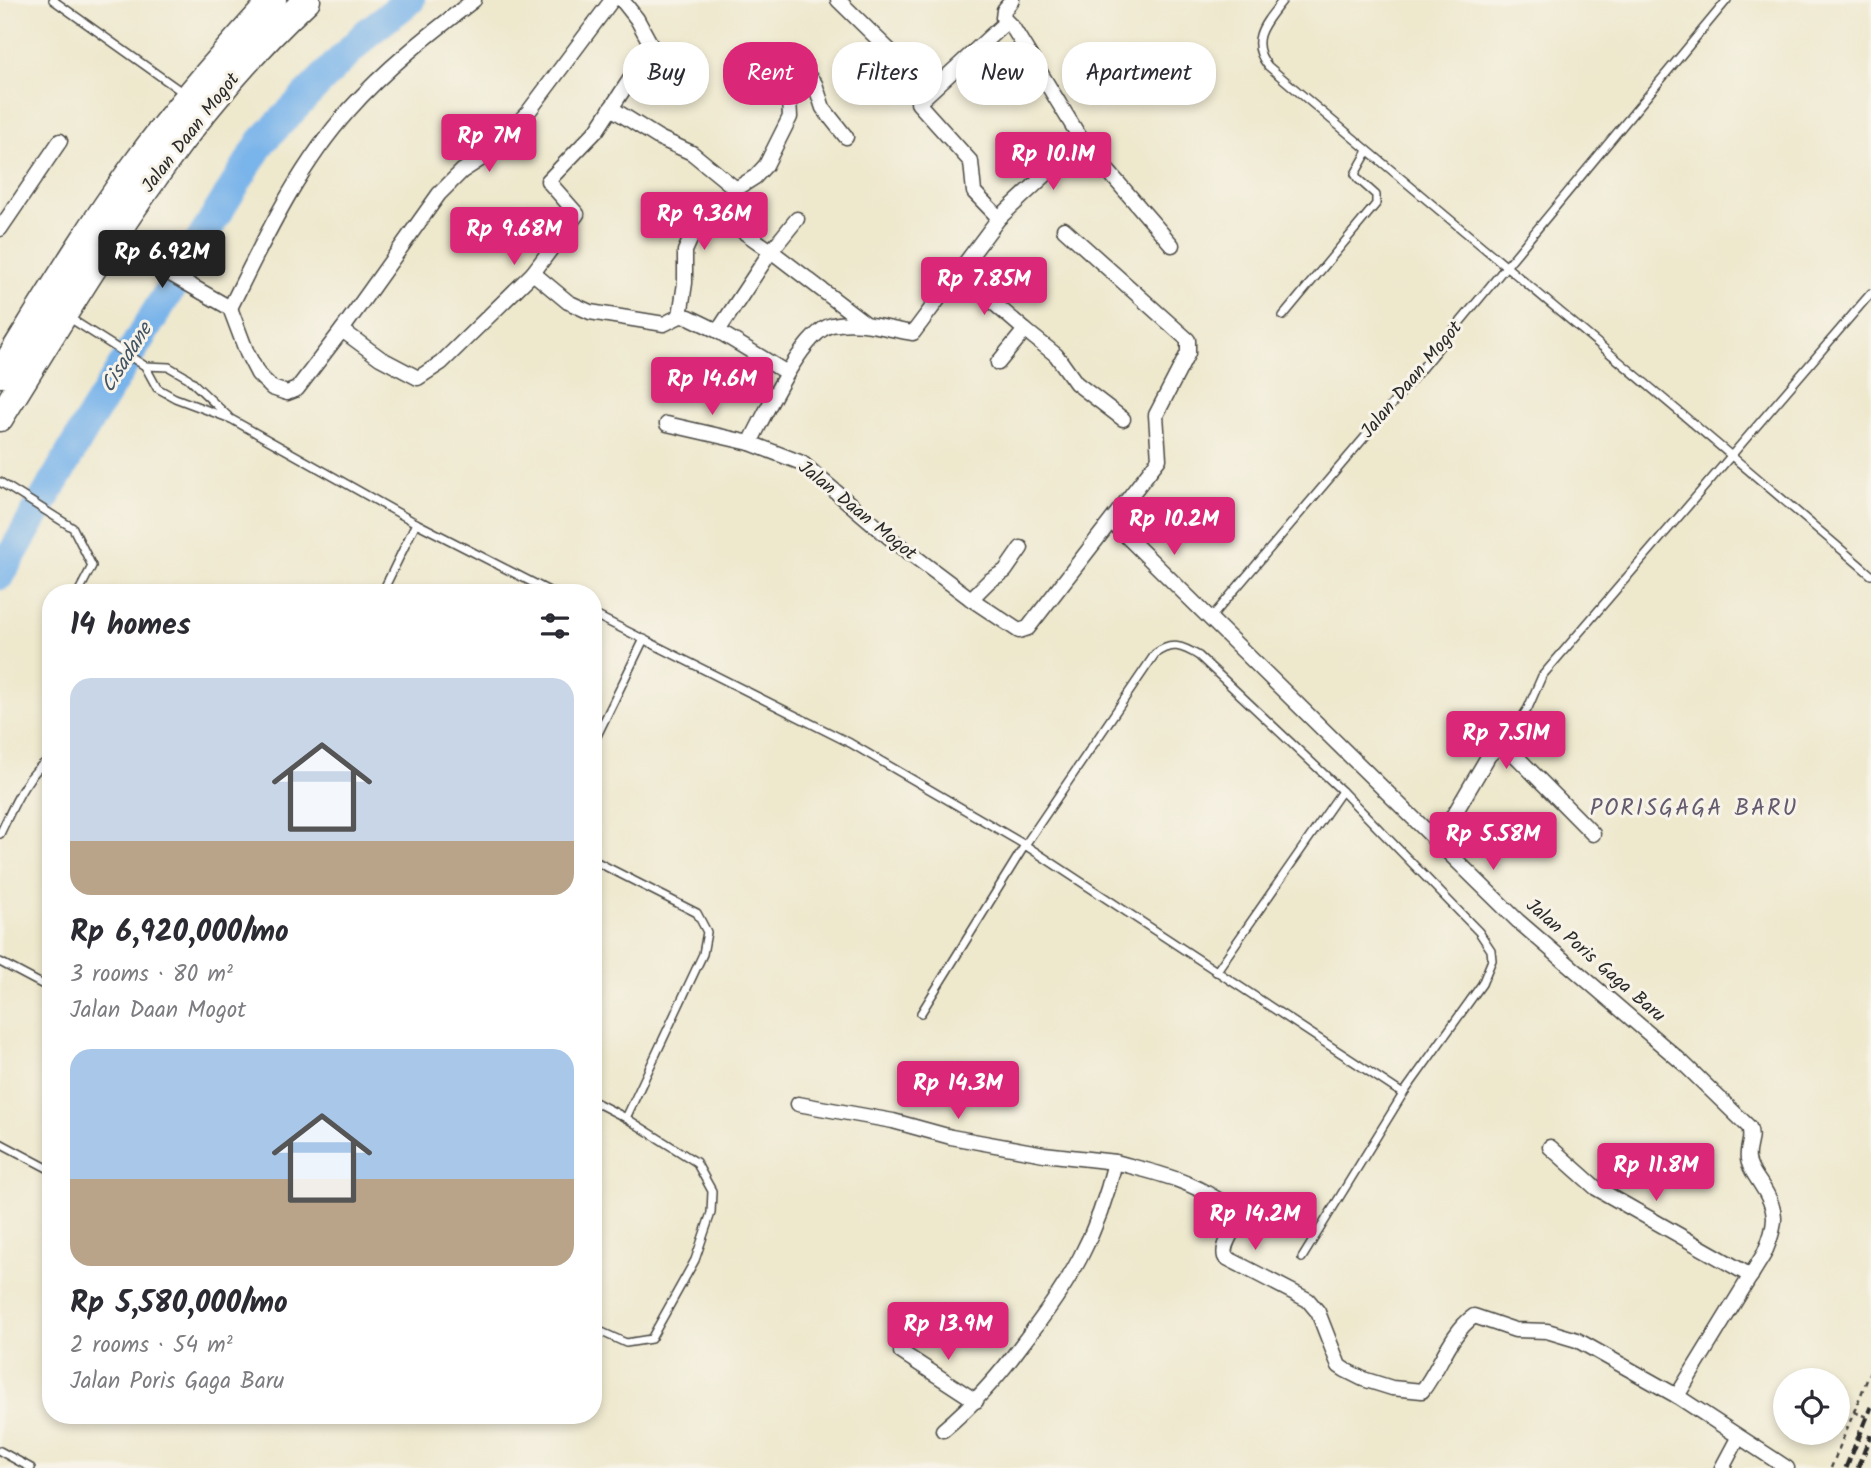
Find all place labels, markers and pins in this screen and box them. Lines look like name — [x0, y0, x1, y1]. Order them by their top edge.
pin: Rp 7M — [440, 114, 538, 174]
pin: Rp 10.1M — [981, 132, 1125, 192]
pin: Rp 9.36M — [632, 192, 776, 252]
pin: Rp 9.68M — [442, 208, 586, 267]
pin: Rp 6.92M — [90, 230, 234, 290]
pin: Rp 7.85M — [912, 258, 1056, 317]
pin: Rp 14.6M — [640, 358, 784, 417]
pin: Rp 10.2M — [1102, 498, 1246, 557]
pin: Rp 7.51M — [1434, 712, 1578, 771]
pin: Rp 5.58M — [1421, 812, 1565, 872]
pin: Rp 14.3M — [886, 1062, 1030, 1121]
pin: Rp 11.8M — [1584, 1144, 1728, 1203]
pin: Rp 14.2M — [1183, 1192, 1327, 1252]
pin: Rp 13.9M — [876, 1302, 1020, 1362]

